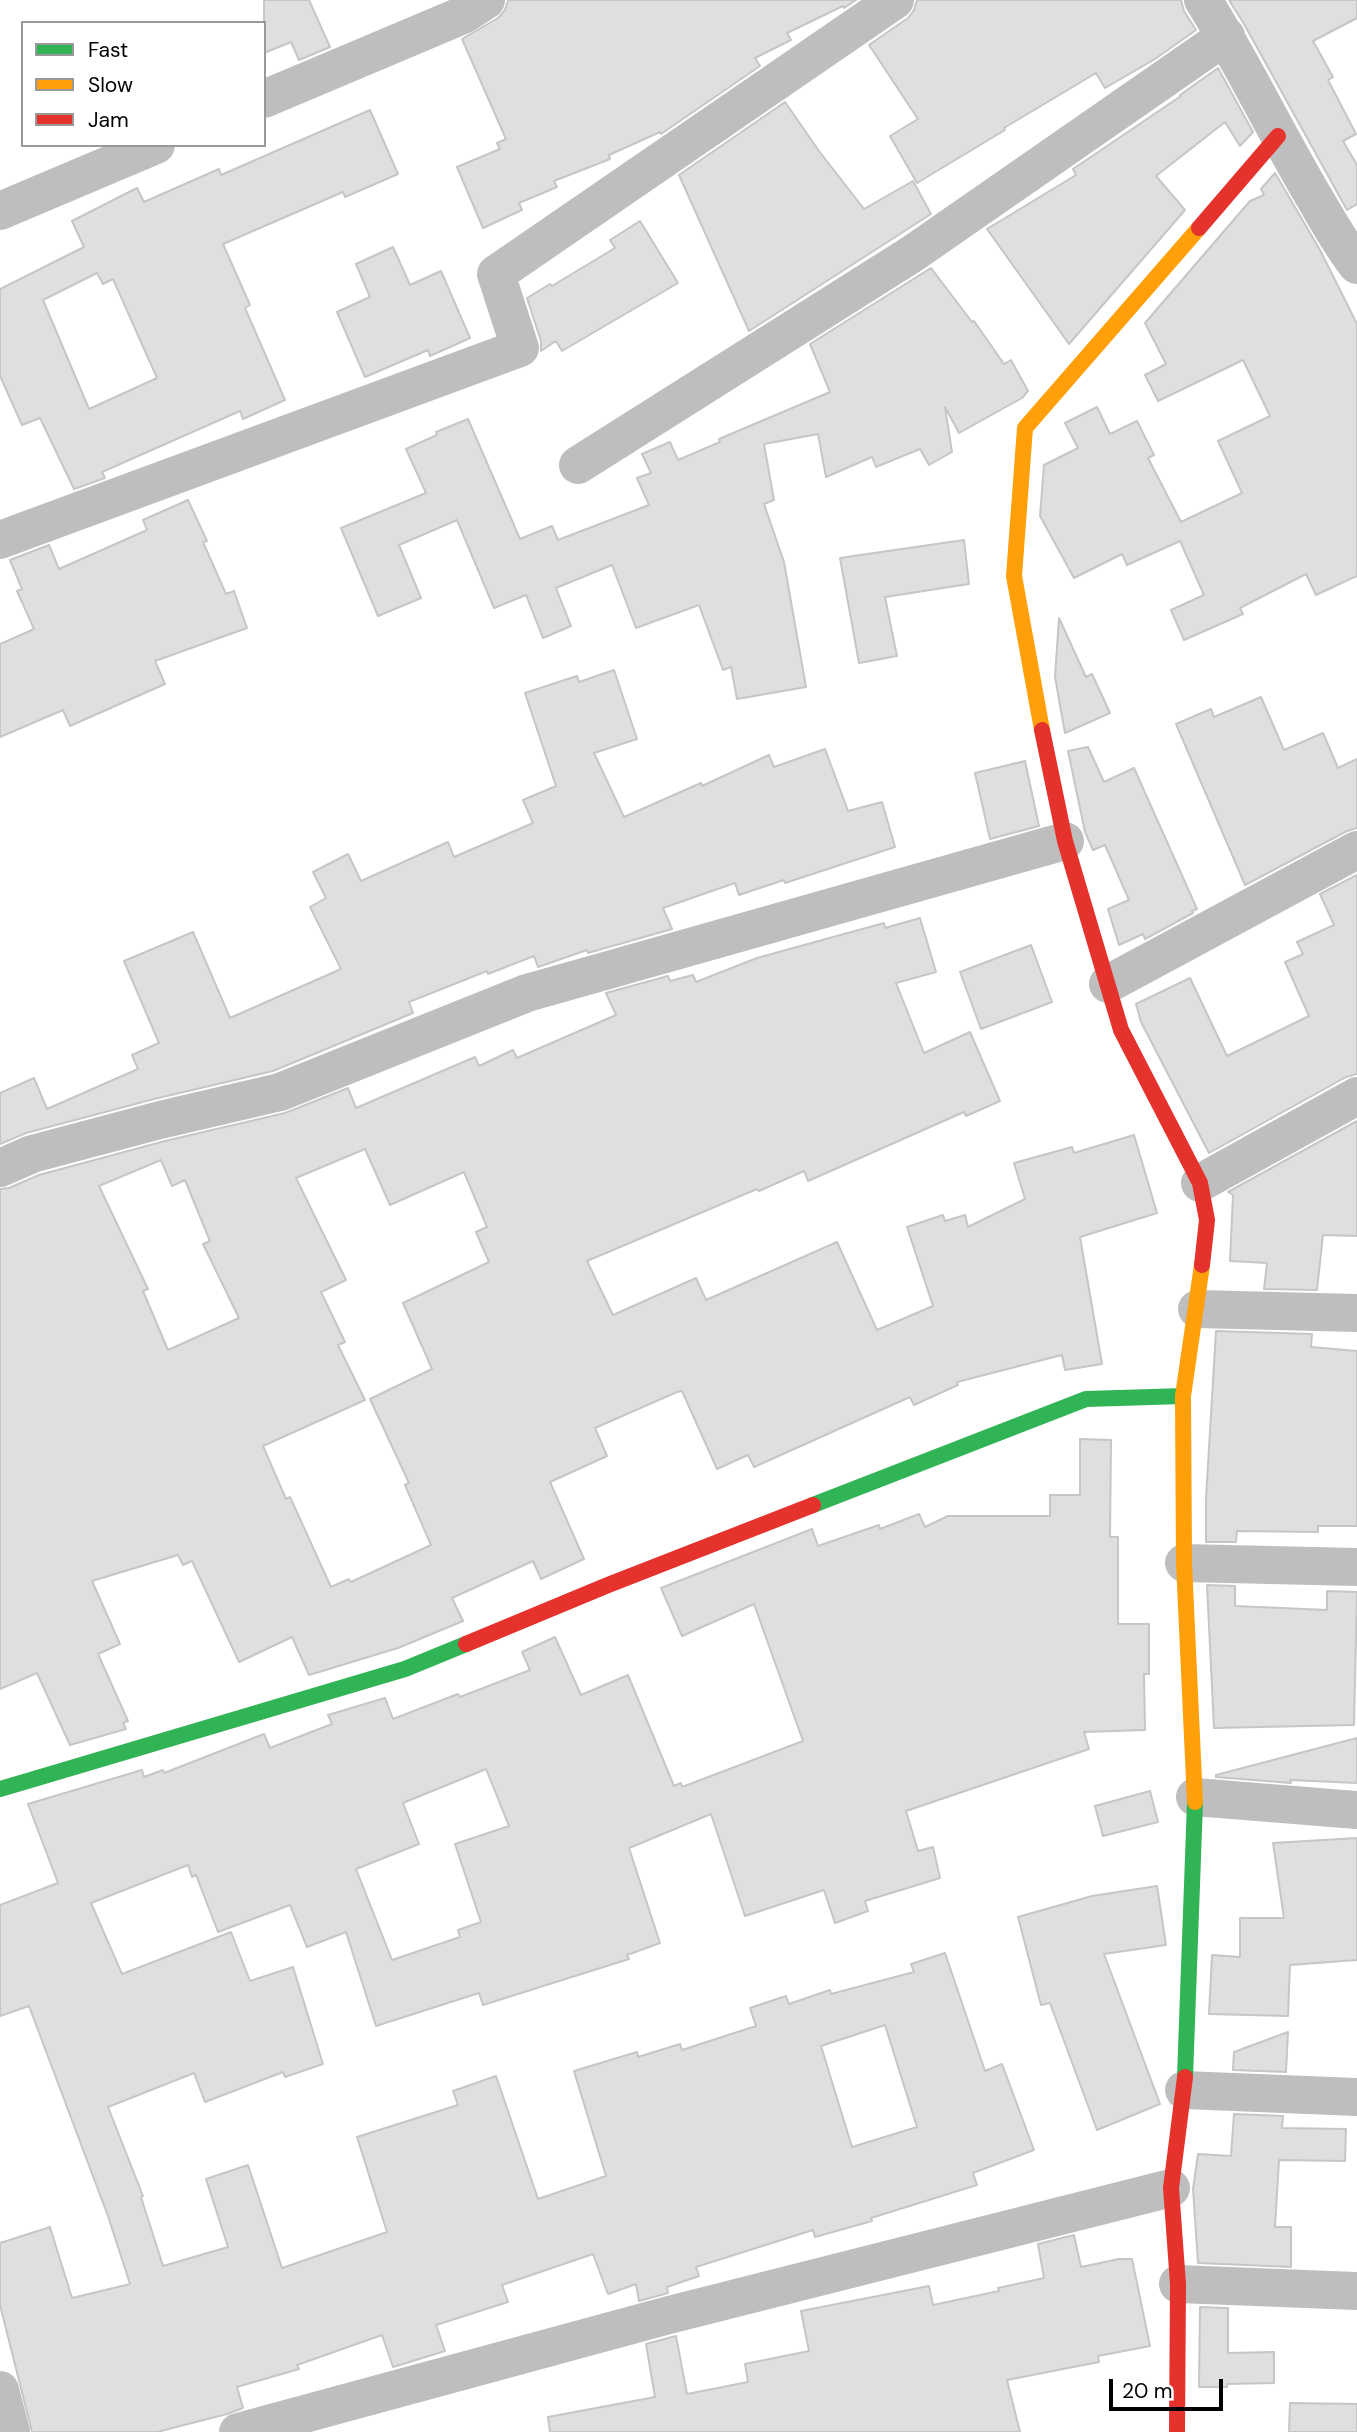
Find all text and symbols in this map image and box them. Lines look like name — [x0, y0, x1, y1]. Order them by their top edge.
legend — [21, 21, 266, 147]
text: Fast — [88, 36, 128, 64]
text: Slow — [88, 71, 133, 99]
text: Jam — [88, 106, 129, 134]
scale bar — [1112, 2366, 1226, 2410]
text: 20 m — [1122, 2377, 1173, 2405]

